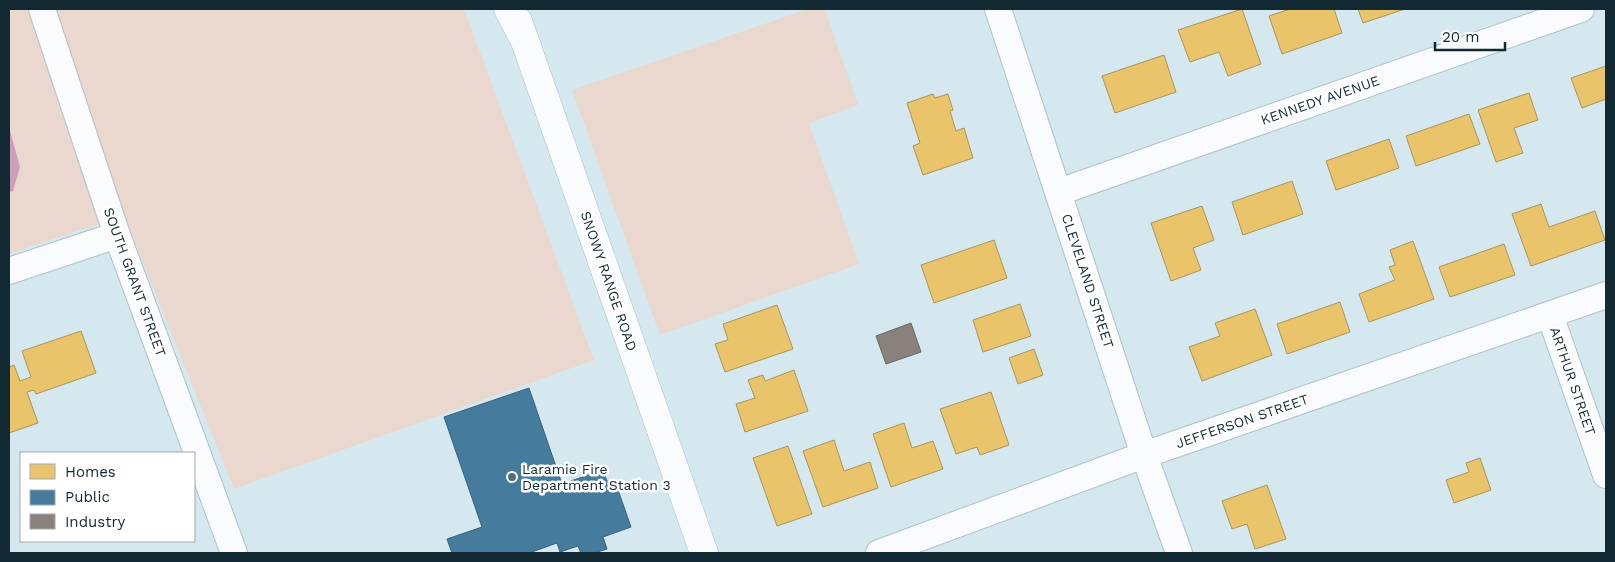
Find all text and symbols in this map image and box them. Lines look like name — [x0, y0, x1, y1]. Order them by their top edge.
scale bar — [1435, 20, 1505, 52]
text: 20 m — [1442, 28, 1480, 46]
street label: KENNEDY AVENUE — [1258, 72, 1382, 128]
street label: SOUTH GRANT STREET — [101, 205, 170, 359]
street label: SNOWY RANGE ROAD — [578, 209, 640, 353]
street label: CLEVELAND STREET — [1059, 212, 1117, 351]
street label: ARTHUR STREET — [1547, 325, 1599, 438]
street label: JEFFERSON STREET — [1174, 391, 1311, 451]
legend — [20, 452, 195, 542]
place label: Laramie Fire Department Station 3 — [522, 461, 671, 493]
text: Homes — [65, 463, 116, 481]
marker: Laramie Fire Department Station 3 — [506, 471, 518, 483]
text: Public — [65, 488, 110, 506]
text: Industry — [65, 513, 126, 531]

